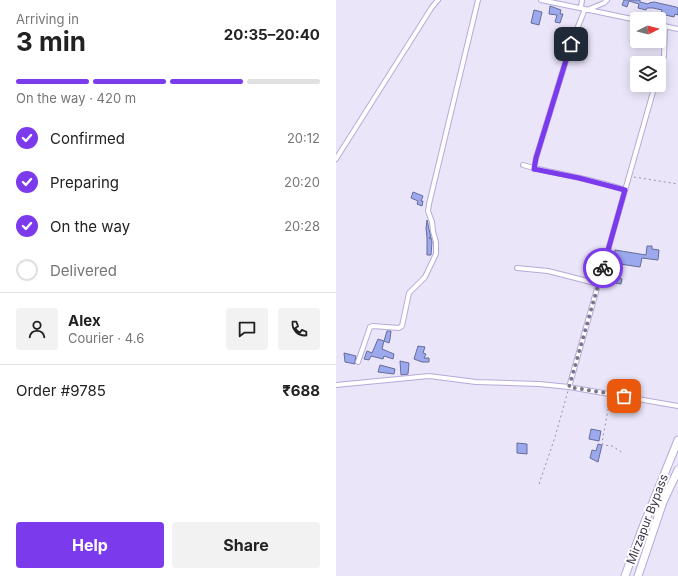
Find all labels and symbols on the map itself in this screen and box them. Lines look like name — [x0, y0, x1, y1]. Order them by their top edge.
north arrow — [630, 12, 666, 48]
pin — [554, 27, 588, 61]
courier — [583, 248, 623, 288]
pin — [607, 379, 641, 413]
street label: Mirzapur Bypass — [623, 472, 671, 566]

